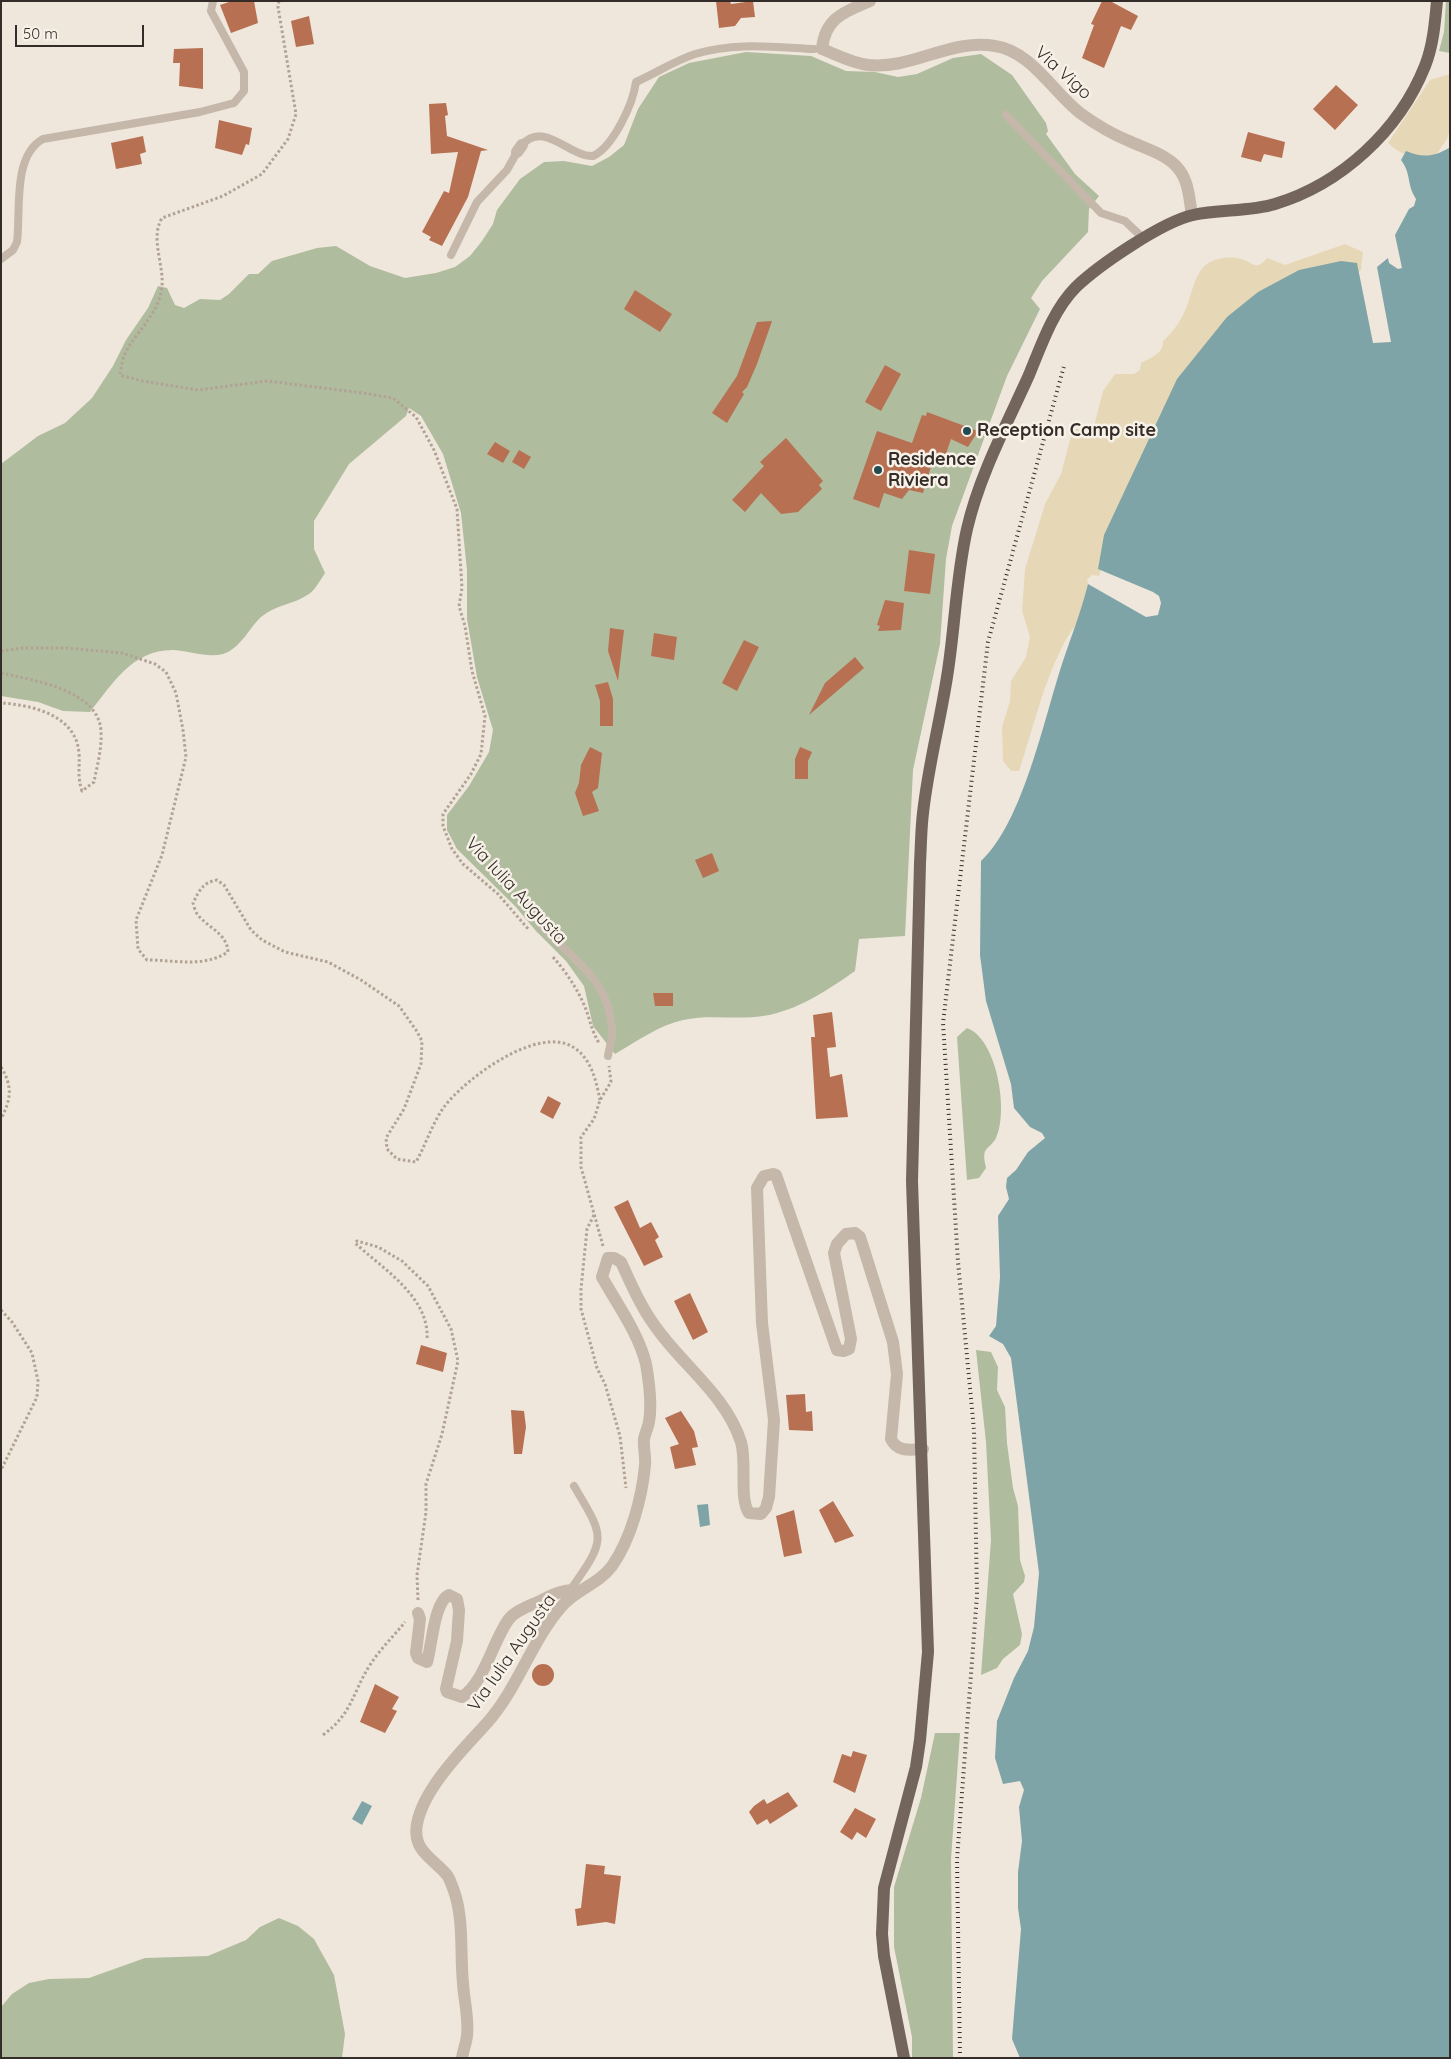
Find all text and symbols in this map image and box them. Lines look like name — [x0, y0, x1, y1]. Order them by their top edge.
scale bar — [18, 15, 146, 47]
text: 50 m — [23, 24, 58, 43]
street label: Via Vigo — [1030, 42, 1096, 104]
place label: Reception Camp site — [977, 420, 1156, 442]
marker: Reception Camp site — [961, 425, 973, 437]
place label: Residence Riviera — [888, 449, 976, 492]
marker: Residence Riviera — [872, 464, 884, 476]
street label: Via Iulia Augusta — [461, 833, 571, 949]
street label: Via Iulia Augusta — [463, 1590, 561, 1716]

